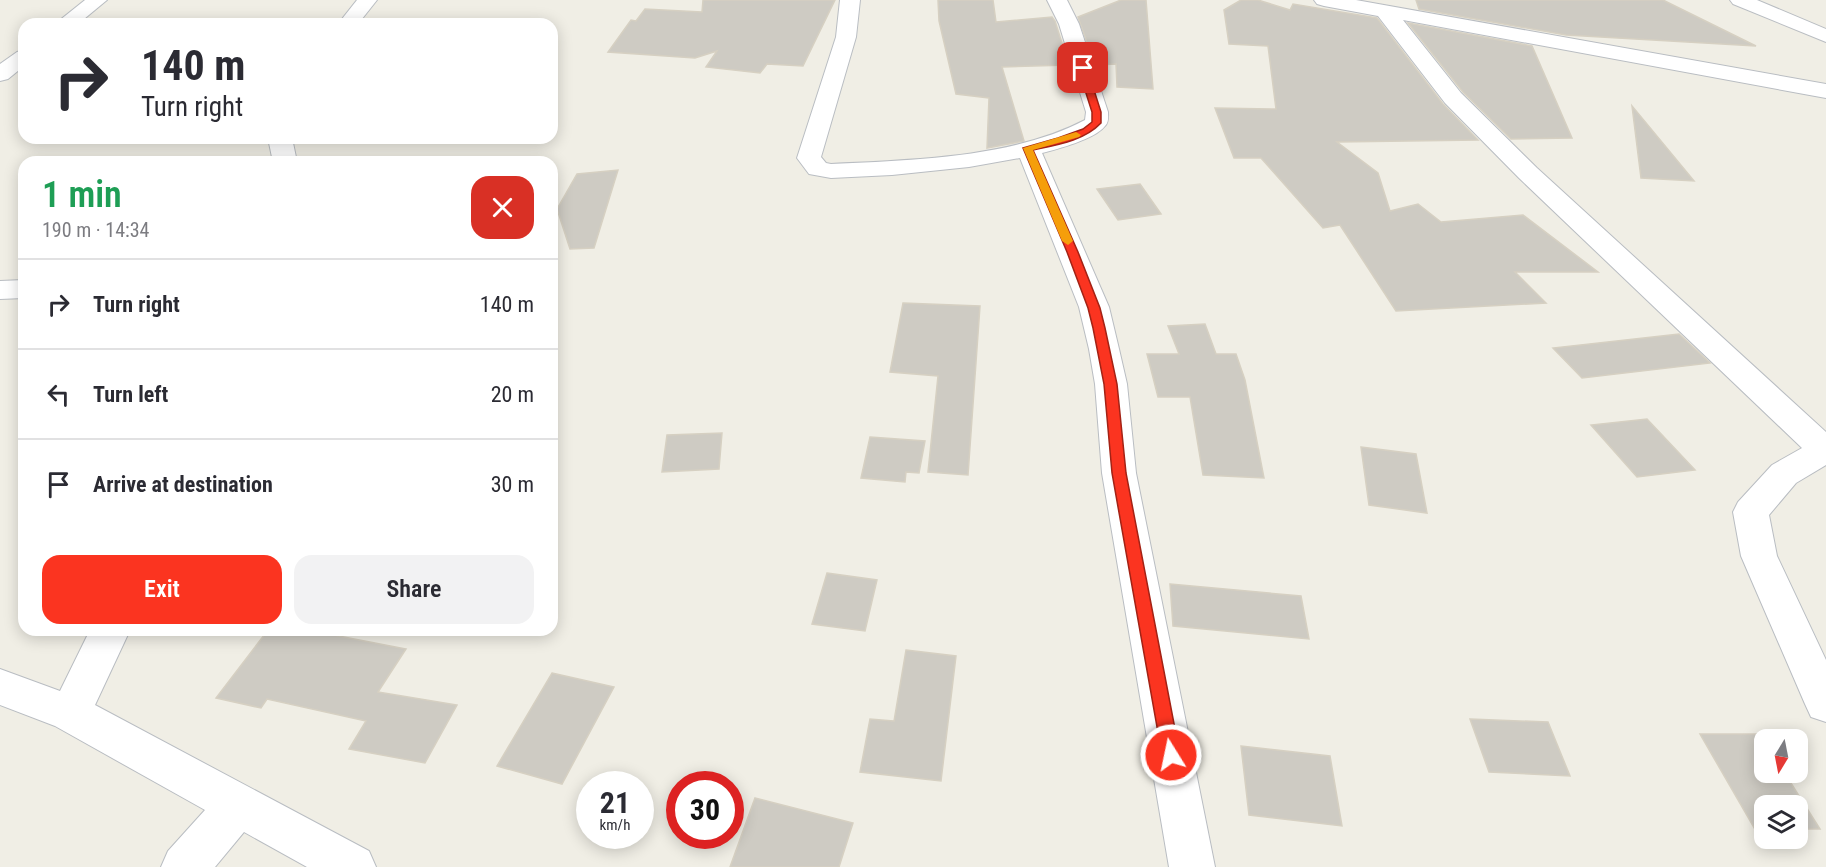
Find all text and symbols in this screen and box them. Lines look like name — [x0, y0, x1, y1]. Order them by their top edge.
text: 140 m — [141, 41, 246, 90]
icon: right — [42, 42, 120, 120]
pin — [1057, 42, 1108, 93]
icon: arrive — [1066, 51, 1099, 84]
text: Turn right — [141, 91, 243, 123]
text: 1 min — [42, 174, 122, 216]
button: close — [471, 176, 534, 239]
text: 190 m · 14:34 — [42, 218, 149, 242]
icon: right — [42, 288, 75, 321]
text: Turn right — [93, 292, 180, 317]
text: 140 m — [480, 292, 534, 317]
icon: left — [42, 378, 75, 411]
text: Turn left — [93, 382, 168, 407]
text: 20 m — [491, 382, 534, 407]
icon: arrive — [42, 468, 75, 501]
text: Arrive at destination — [93, 472, 273, 497]
text: 30 m — [491, 472, 534, 497]
button: Exit — [42, 555, 282, 624]
button: Share — [294, 555, 534, 624]
position arrow — [1139, 723, 1203, 787]
north arrow — [1754, 729, 1808, 783]
map controls — [1754, 729, 1808, 849]
speed limit sign: 30 — [666, 771, 744, 849]
text: 21 — [600, 785, 630, 820]
button: layers — [1754, 795, 1808, 849]
text: km/h — [600, 816, 630, 834]

